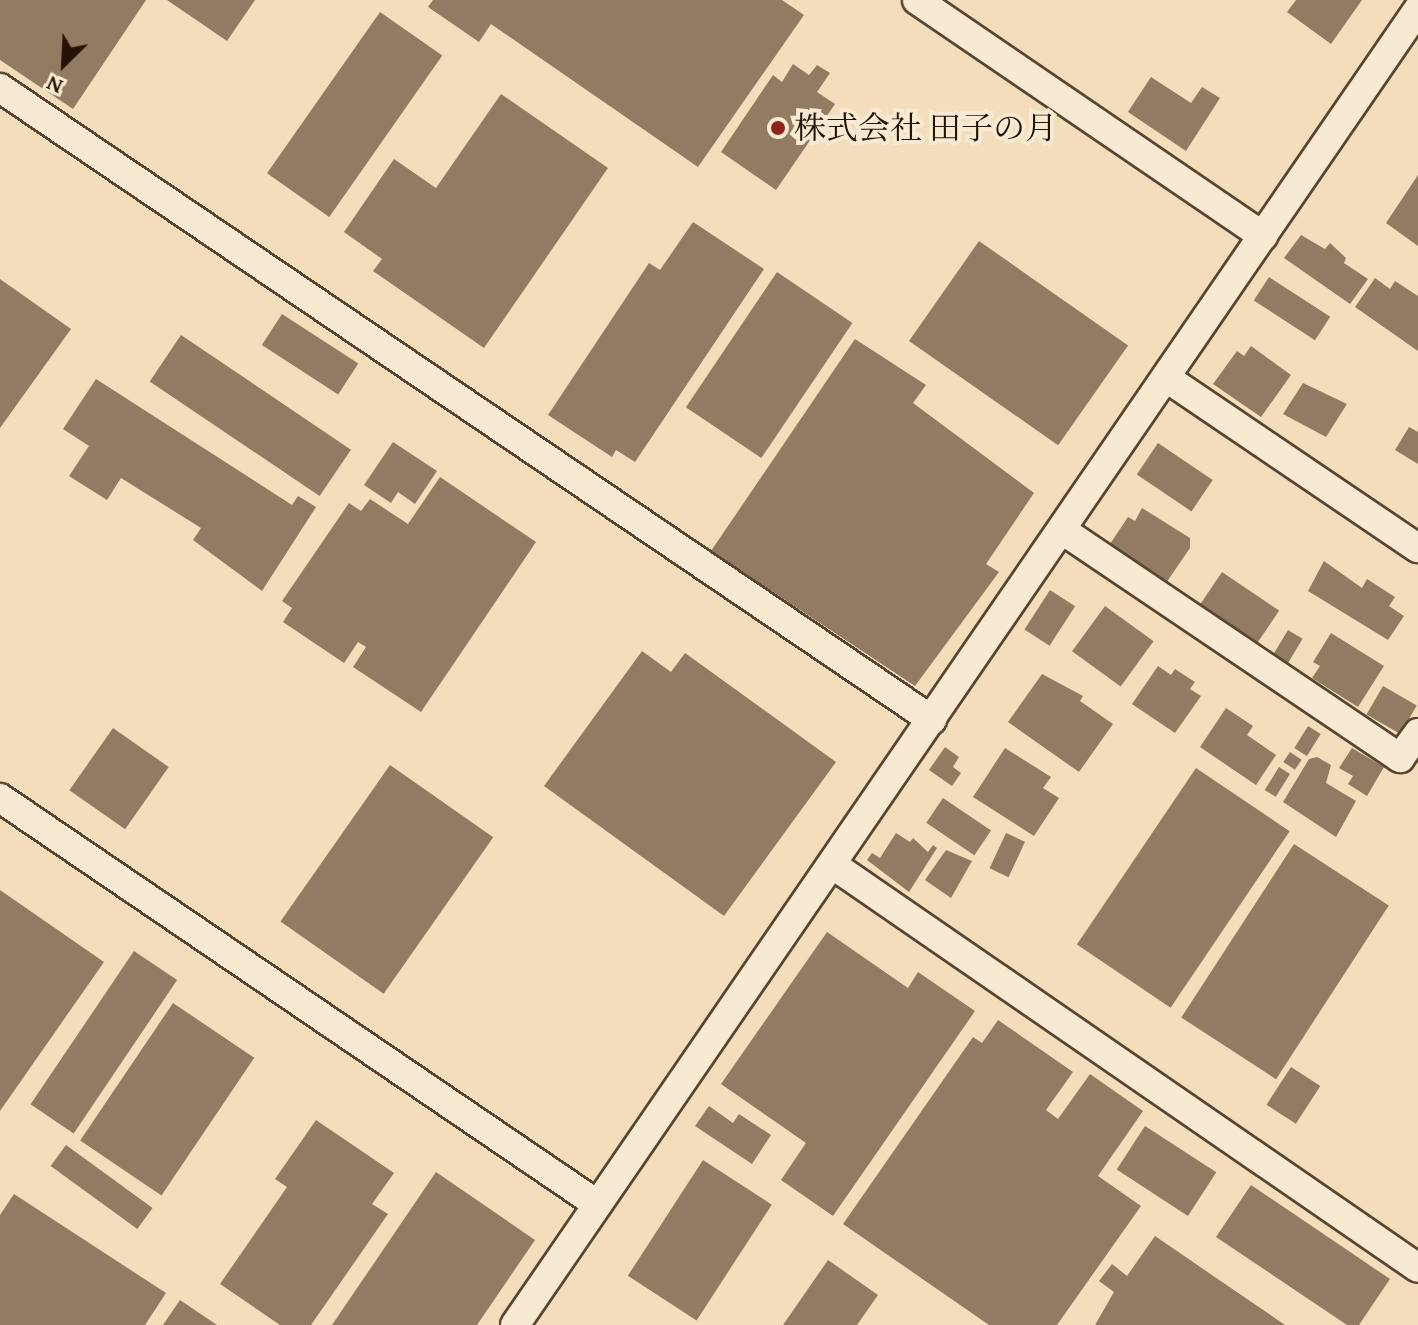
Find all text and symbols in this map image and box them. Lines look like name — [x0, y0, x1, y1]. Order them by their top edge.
north arrow — [24, 24, 104, 104]
text: N — [41, 68, 67, 104]
place label: 株式会社 田子の月 — [794, 109, 1057, 147]
marker: 株式会社 田子の月 — [769, 119, 787, 137]

